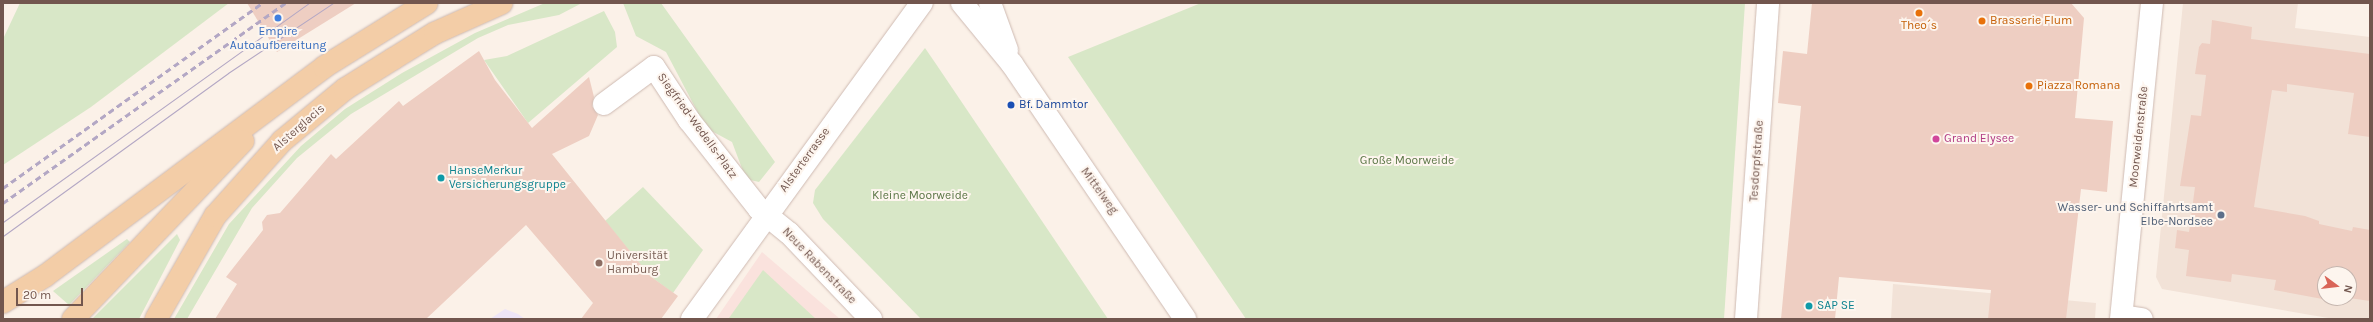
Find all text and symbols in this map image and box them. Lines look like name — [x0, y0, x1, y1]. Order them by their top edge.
marker: Theo´s — [1914, 8, 1924, 18]
marker: Empire Autoaufbereitung — [273, 13, 283, 23]
place label: Brasserie Flum — [1990, 14, 2072, 28]
marker: Brasserie Flum — [1977, 16, 1987, 26]
place label: Theo´s — [1901, 19, 1937, 33]
place label: Empire Autoaufbereitung — [230, 25, 326, 53]
street label: Siegfried-Wedells-Platz — [654, 70, 740, 182]
place label: Piazza Romana — [2037, 79, 2120, 93]
marker: Piazza Romana — [2024, 81, 2034, 91]
street label: Moorweidenstraße — [2127, 86, 2151, 188]
place label: Bf. Dammtor — [1019, 98, 1088, 112]
marker: Bf. Dammtor — [1006, 100, 1016, 110]
street label: Alsterglacis — [270, 102, 328, 154]
street label: Tesdorpfstraße — [1747, 120, 1767, 202]
street label: Alsterterrasse — [777, 125, 833, 195]
place label: Grand Elysee — [1944, 132, 2014, 146]
marker: Grand Elysee — [1931, 134, 1941, 144]
park label: Große Moorweide — [1360, 154, 1454, 168]
place label: HanseMerkur Versicherungsgruppe — [449, 164, 566, 192]
street label: Mittelweg — [1077, 165, 1121, 217]
marker: HanseMerkur Versicherungsgruppe — [436, 173, 446, 183]
park label: Kleine Moorweide — [872, 189, 968, 203]
place label: Wasser- und Schiffahrtsamt Elbe-Nordsee — [2058, 201, 2213, 229]
marker: Wasser- und Schiffahrtsamt Elbe-Nordsee — [2216, 210, 2226, 220]
street label: Neue Rabenstraße — [779, 225, 859, 307]
place label: Universität Hamburg — [607, 249, 668, 277]
marker: Universität Hamburg — [594, 258, 604, 268]
north arrow — [2317, 266, 2357, 306]
scale bar — [18, 280, 85, 306]
text: N — [2341, 283, 2355, 294]
text: 20 m — [23, 288, 51, 302]
place label: SAP SE — [1817, 299, 1855, 313]
marker: SAP SE — [1804, 301, 1814, 311]

